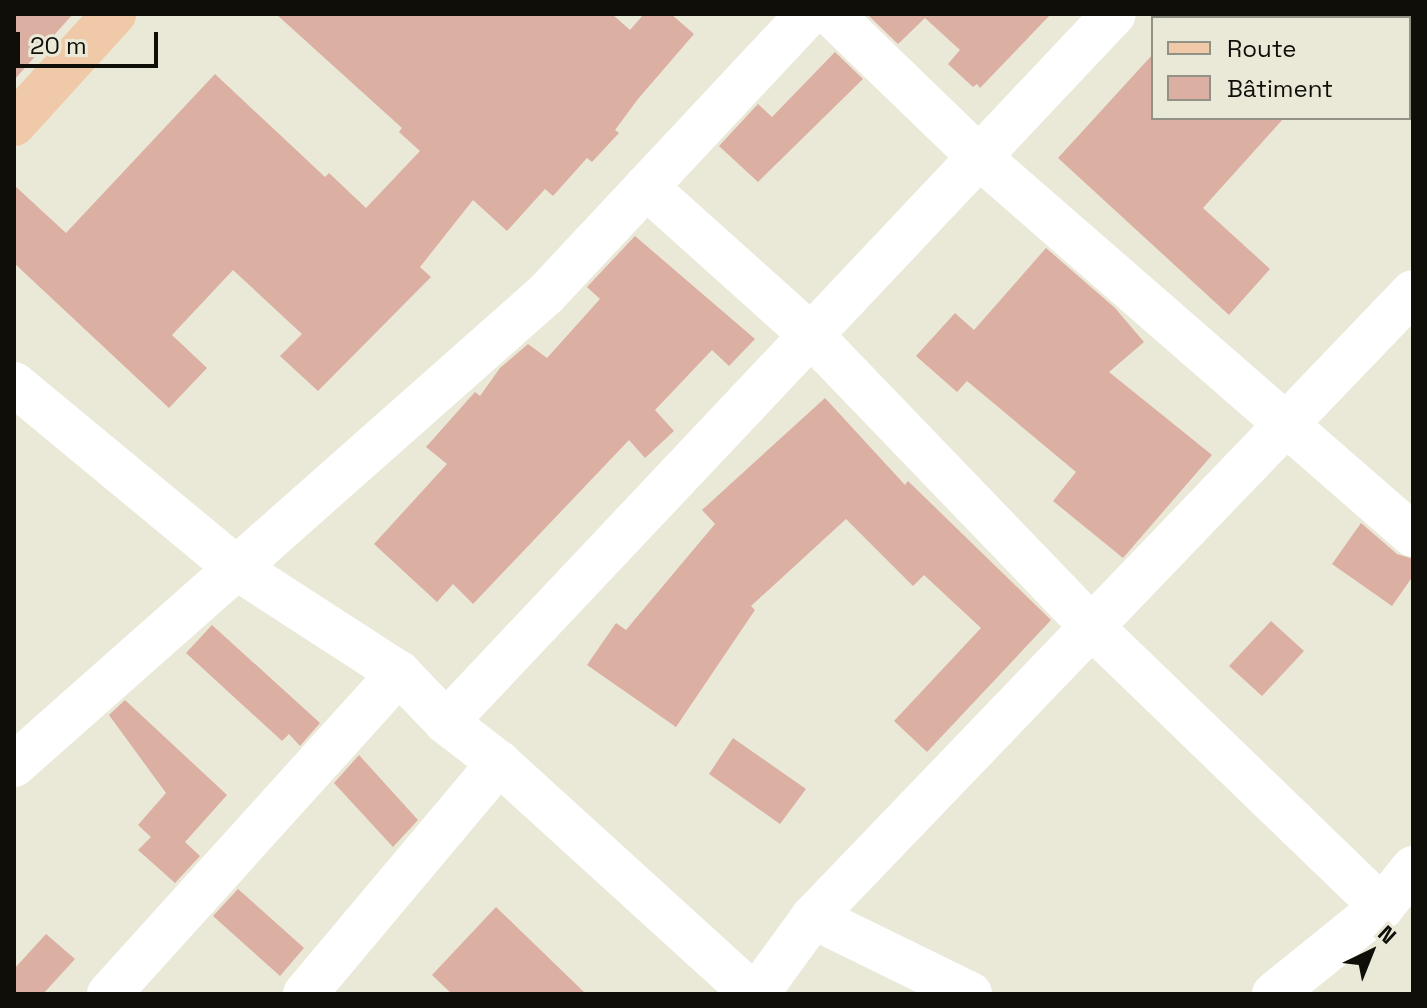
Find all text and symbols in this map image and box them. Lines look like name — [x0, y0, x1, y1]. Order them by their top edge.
scale bar — [20, 16, 162, 66]
legend — [1151, 16, 1411, 120]
text: 20 m — [30, 30, 87, 61]
text: Route — [1227, 33, 1296, 64]
text: Bâtiment — [1227, 73, 1333, 104]
north arrow — [1331, 912, 1411, 992]
text: N — [1372, 919, 1402, 950]

